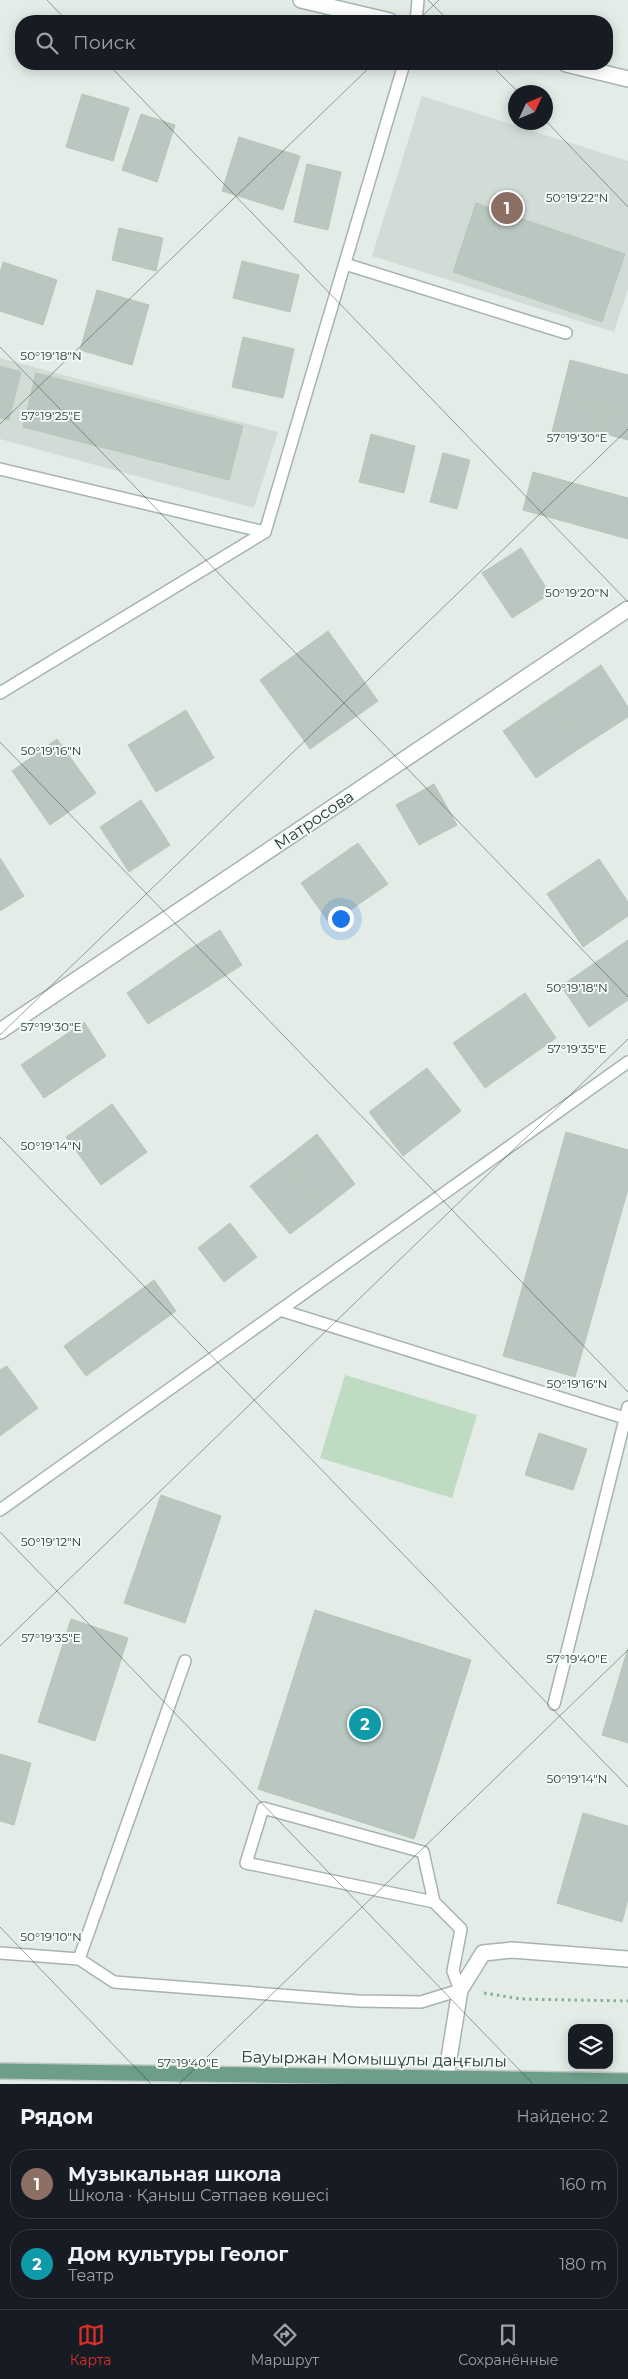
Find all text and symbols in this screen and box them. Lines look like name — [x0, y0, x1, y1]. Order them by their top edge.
search box — [15, 15, 613, 70]
icon: search — [33, 29, 61, 57]
text: Поиск — [73, 31, 136, 54]
north arrow — [508, 85, 553, 130]
pin: 1 — [491, 189, 523, 227]
text: 50°19'22"N — [546, 190, 608, 205]
text: 50°19'18"N — [20, 348, 82, 363]
text: 57°19'25"E — [21, 408, 81, 423]
text: 57°19'30"E — [547, 430, 607, 445]
text: 50°19'20"N — [545, 585, 609, 600]
text: 50°19'16"N — [21, 743, 81, 758]
street label: Матросова — [271, 787, 357, 853]
your location — [328, 906, 354, 932]
text: 50°19'18"N — [546, 980, 608, 995]
text: 57°19'30"E — [21, 1019, 81, 1034]
text: 57°19'35"E — [547, 1041, 607, 1056]
text: 50°19'14"N — [20, 1138, 82, 1153]
text: 50°19'16"N — [547, 1376, 607, 1391]
text: 50°19'12"N — [21, 1534, 81, 1549]
text: 57°19'35"E — [21, 1630, 81, 1645]
text: 57°19'40"E — [546, 1651, 608, 1666]
pin: 2 — [349, 1705, 381, 1743]
text: 50°19'14"N — [546, 1771, 608, 1786]
text: 50°19'10"N — [20, 1929, 82, 1944]
map controls — [568, 2024, 613, 2069]
button: layers — [568, 2024, 613, 2069]
street label: Бауыржан Момышұлы даңғылы — [241, 2047, 507, 2071]
text: 57°19'40"E — [157, 2055, 219, 2070]
text: Рядом — [20, 2104, 93, 2129]
text: Найдено: 2 — [517, 2107, 608, 2126]
text: Музыкальная школа — [68, 2163, 281, 2186]
text: 1 — [34, 2175, 40, 2194]
text: 160 m — [560, 2175, 607, 2194]
text: Школа · Қаныш Сәтпаев көшесі — [68, 2186, 329, 2205]
text: Дом культуры Геолог — [68, 2243, 288, 2266]
text: 2 — [32, 2255, 42, 2274]
text: 180 m — [559, 2255, 607, 2274]
text: Театр — [68, 2266, 114, 2285]
tab: Карта — [70, 2321, 112, 2369]
tab: Маршрут — [251, 2321, 319, 2369]
tab: Сохранённые — [458, 2321, 558, 2369]

